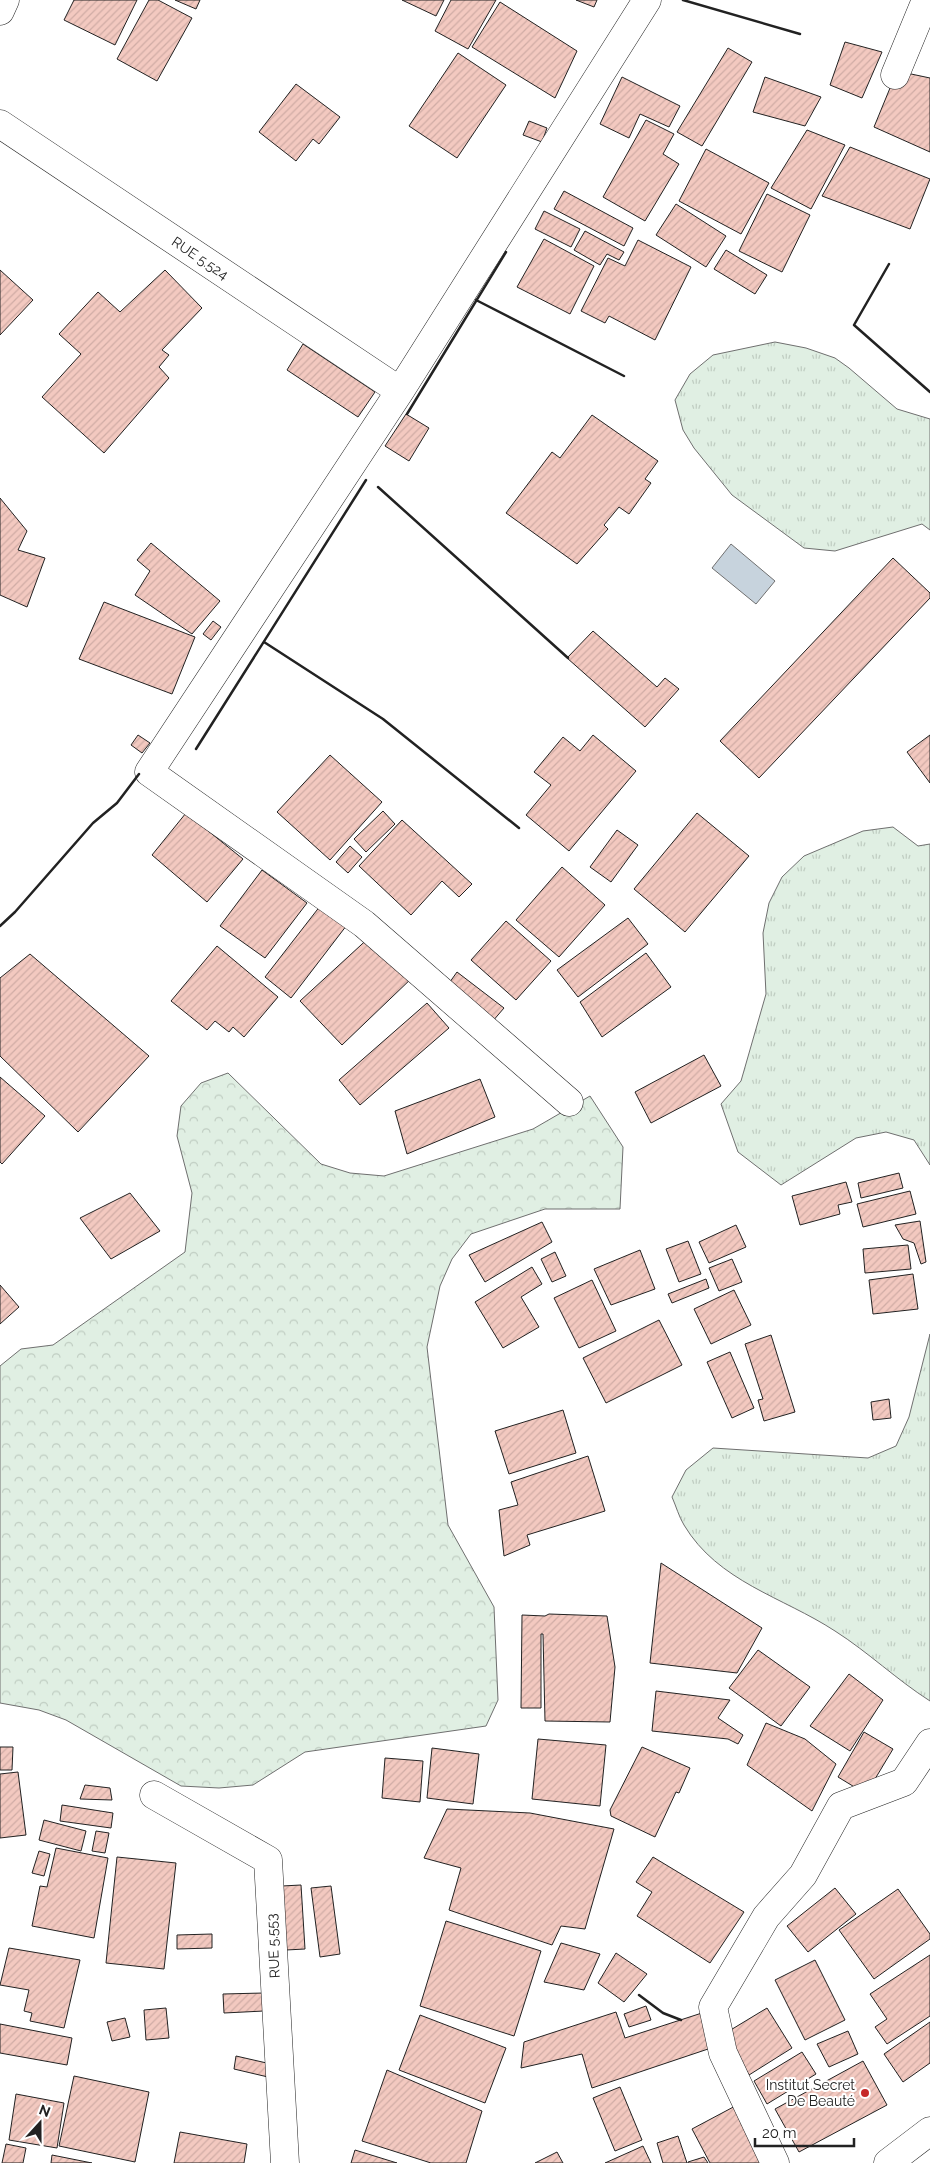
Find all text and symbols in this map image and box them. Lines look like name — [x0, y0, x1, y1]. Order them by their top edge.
street label: RUE 5.524 — [169, 233, 232, 283]
street label: RUE 5.553 — [263, 1913, 283, 1979]
place label: Institut Secret De Beauté — [766, 2077, 855, 2109]
marker: Institut Secret De Beauté — [859, 2087, 871, 2099]
north arrow — [15, 2098, 65, 2148]
text: N — [37, 2101, 53, 2120]
scale bar — [755, 2116, 854, 2148]
text: 20 m — [762, 2124, 797, 2142]

